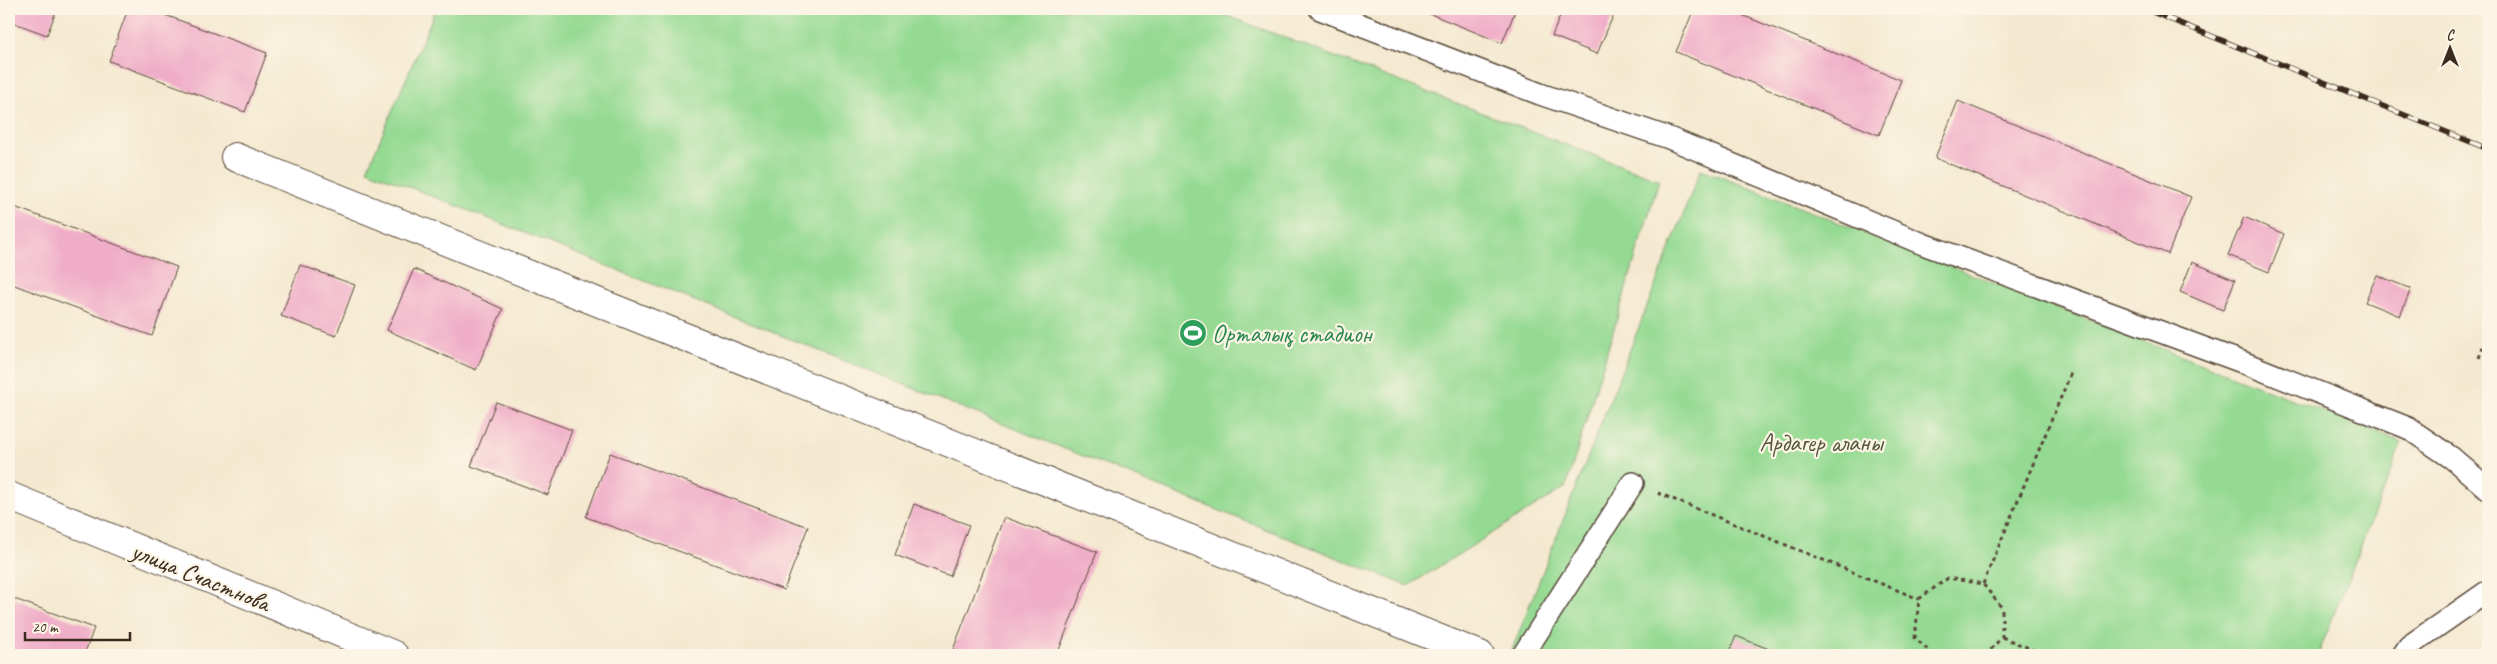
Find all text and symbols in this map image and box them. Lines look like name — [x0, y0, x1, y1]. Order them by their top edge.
north arrow — [2424, 22, 2474, 72]
text: С — [2447, 27, 2456, 44]
sports icon: Орталық стадион — [1178, 318, 1208, 348]
place label: Орталық стадион — [1212, 318, 1374, 350]
park label: Ардагер аланы — [1759, 427, 1884, 459]
street label: улица Счастнова — [125, 534, 277, 620]
scale bar — [25, 609, 130, 641]
text: 20 m — [32, 618, 59, 637]

